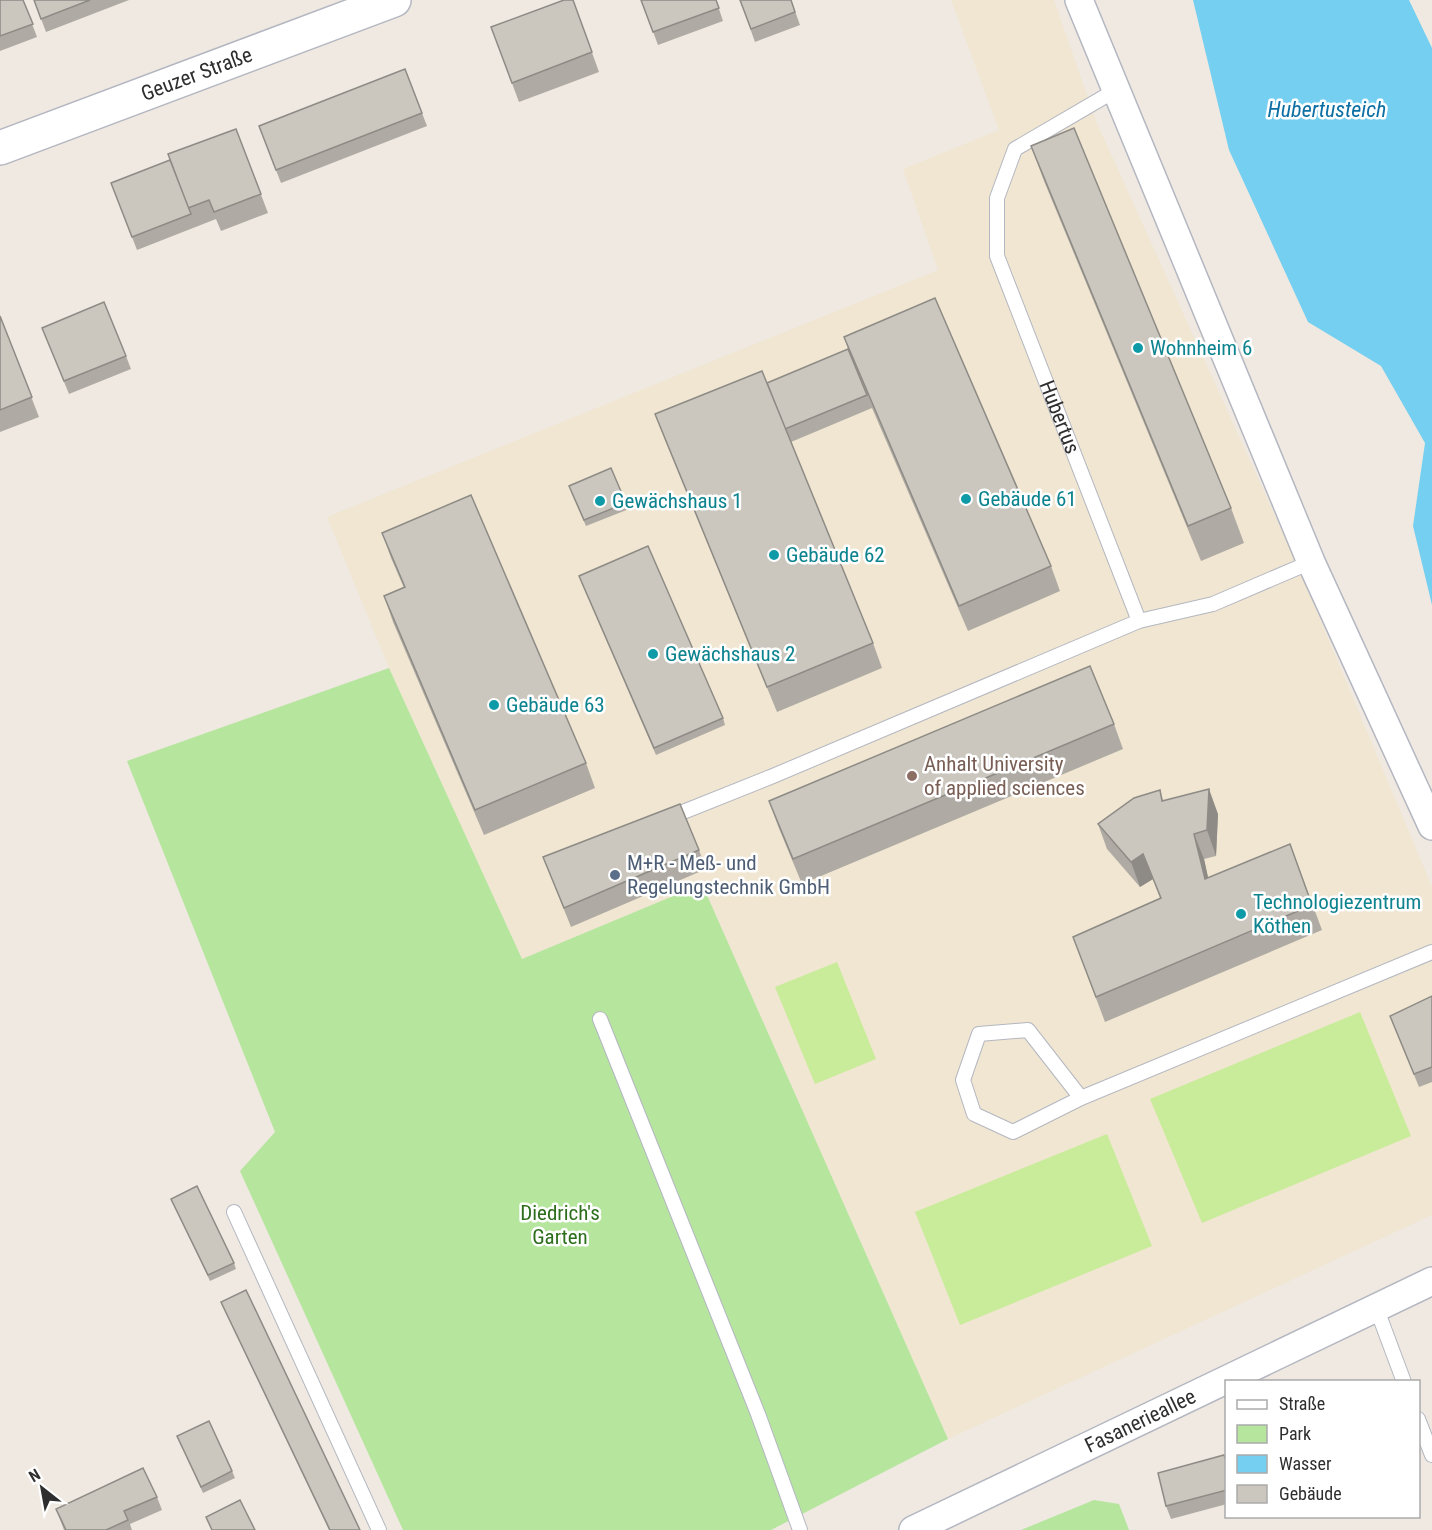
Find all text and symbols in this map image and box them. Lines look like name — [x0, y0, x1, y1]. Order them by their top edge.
street label: Geuzer Straße — [138, 42, 256, 106]
water label: Hubertusteich — [1268, 97, 1386, 122]
place label: Wohnheim 6 — [1150, 336, 1252, 360]
marker: Wohnheim 6 — [1131, 341, 1145, 355]
street label: Hubertus — [1035, 377, 1085, 457]
place label: Gebäude 61 — [978, 487, 1077, 511]
place label: Gewächshaus 1 — [612, 489, 743, 513]
marker: Gebäude 61 — [959, 492, 973, 506]
marker: Gewächshaus 1 — [593, 494, 607, 508]
place label: Gebäude 62 — [786, 543, 885, 567]
marker: Gebäude 62 — [767, 548, 781, 562]
place label: Gewächshaus 2 — [665, 642, 796, 666]
marker: Gewächshaus 2 — [646, 647, 660, 661]
place label: Gebäude 63 — [506, 693, 605, 717]
marker: Gebäude 63 — [487, 698, 501, 712]
place label: Anhalt University of applied sciences — [924, 752, 1085, 800]
marker: Anhalt University of applied sciences — [905, 769, 919, 783]
place label: M+R - Meß- und Regelungstechnik GmbH — [627, 851, 830, 899]
marker: M+R - Meß- und Regelungstechnik GmbH — [608, 868, 622, 882]
place label: Technologiezentrum Köthen — [1253, 890, 1421, 938]
marker: Technologiezentrum Köthen — [1234, 907, 1248, 921]
park label: Diedrich's Garten — [520, 1201, 600, 1249]
legend — [1225, 1380, 1420, 1518]
street label: Fasanerieallee — [1081, 1384, 1200, 1458]
text: Straße — [1279, 1393, 1325, 1414]
text: Park — [1279, 1423, 1311, 1444]
text: Wasser — [1279, 1453, 1332, 1474]
north arrow — [12, 1458, 72, 1518]
text: N — [25, 1465, 44, 1486]
text: Gebäude — [1279, 1483, 1342, 1504]

